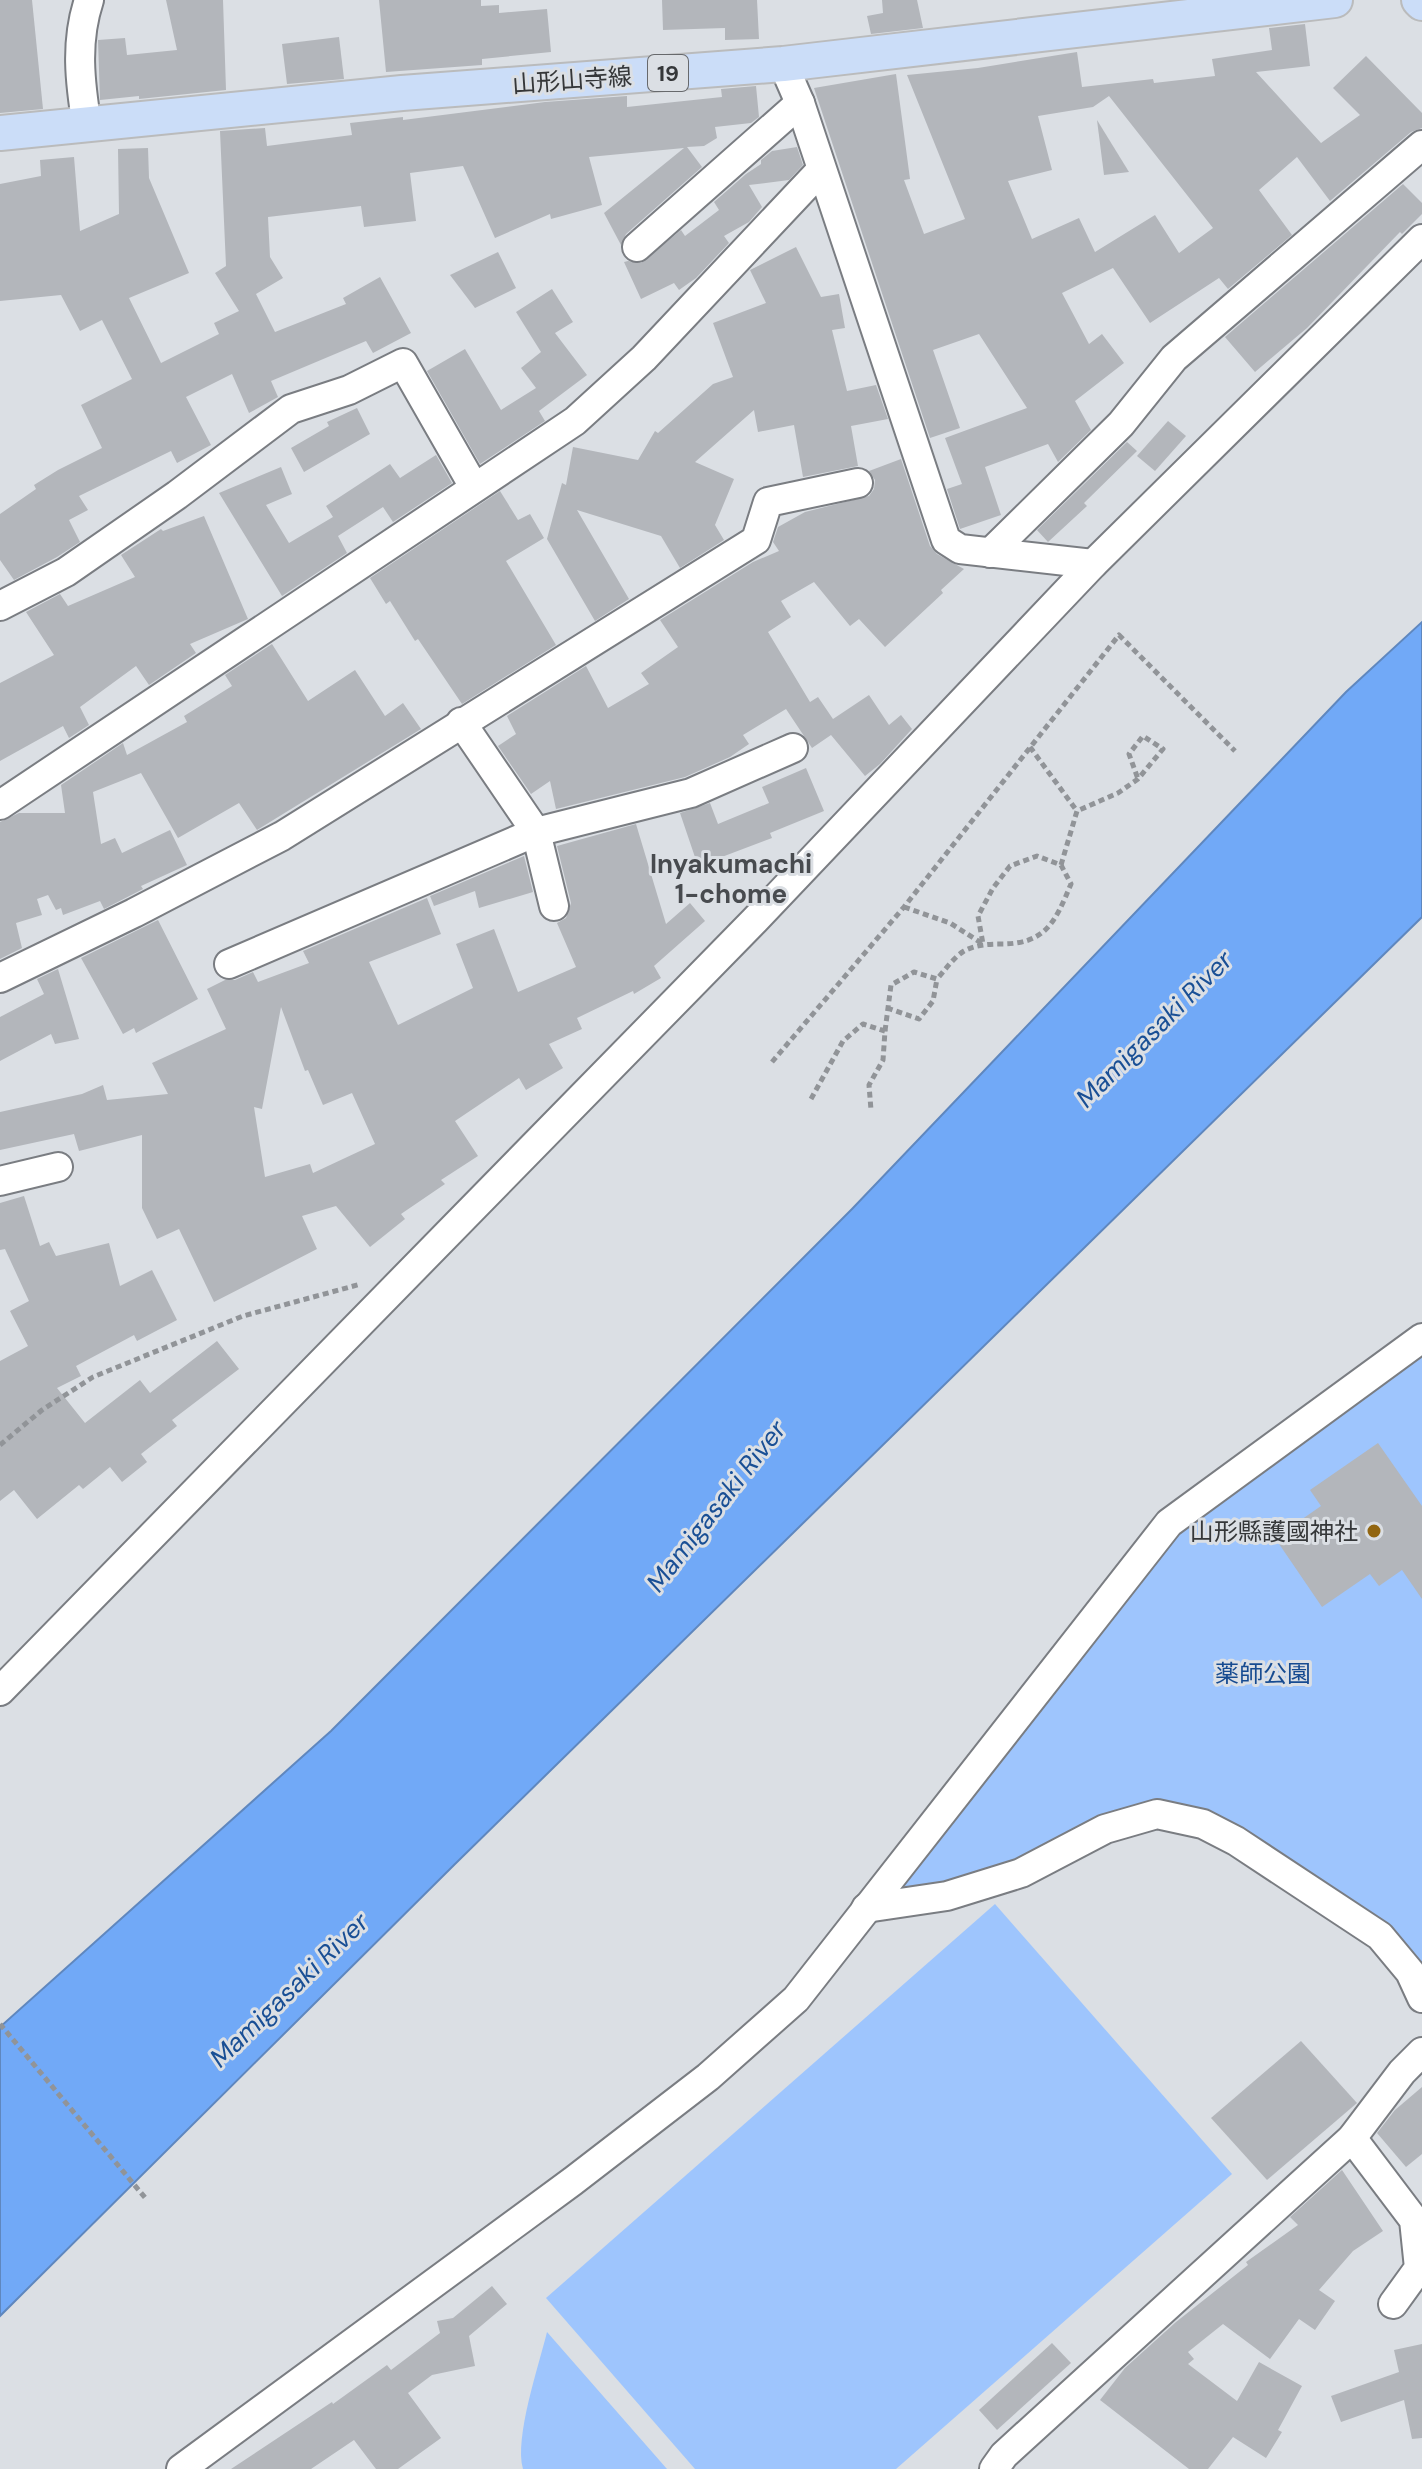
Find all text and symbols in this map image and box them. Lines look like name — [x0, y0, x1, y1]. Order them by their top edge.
road number: 19 — [648, 55, 688, 91]
street label: 山形山寺線 — [511, 60, 633, 100]
district label: Inyakumachi 1-chome — [650, 847, 812, 911]
water label: Mamigasaki River — [1068, 942, 1241, 1115]
water label: Mamigasaki River — [638, 1412, 794, 1599]
place label: 山形縣護國神社 — [1190, 1516, 1358, 1547]
marker: 山形縣護國神社 — [1365, 1522, 1383, 1540]
park label: 薬師公園 — [1215, 1658, 1311, 1689]
water label: Mamigasaki River — [202, 1904, 377, 2075]

